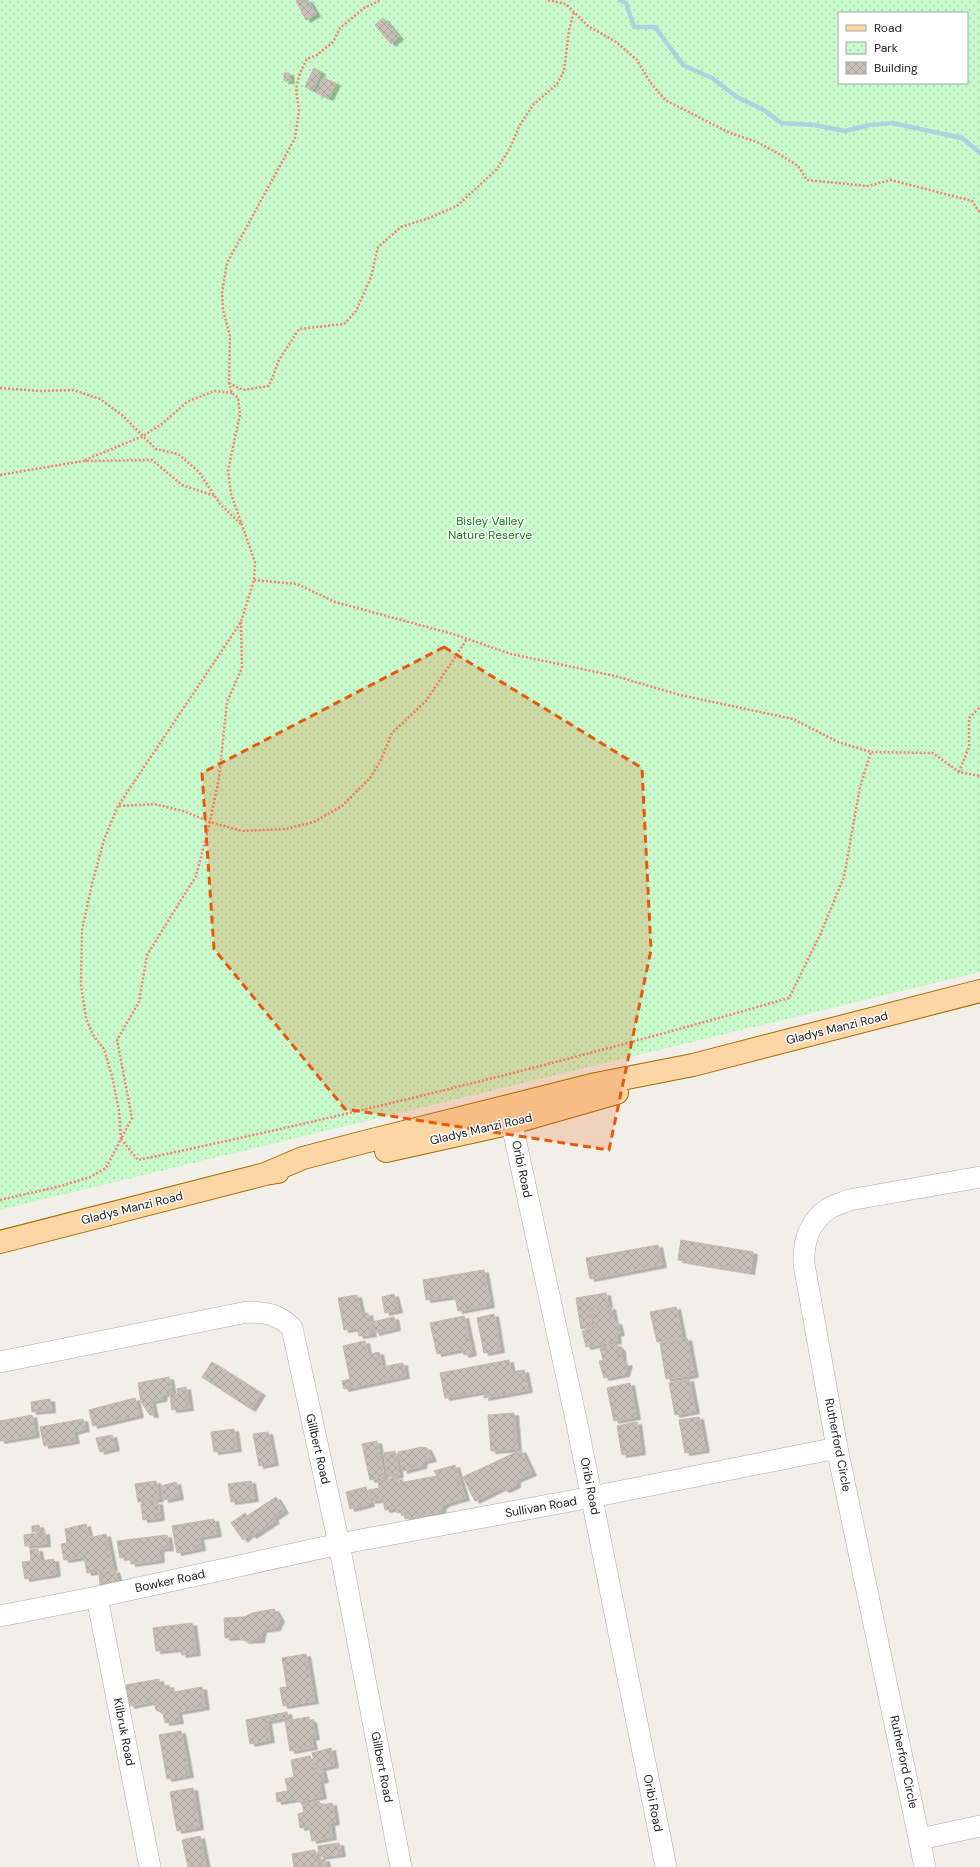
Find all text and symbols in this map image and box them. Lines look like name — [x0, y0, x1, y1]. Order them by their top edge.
legend — [838, 12, 968, 84]
text: Road — [874, 20, 902, 36]
text: Park — [874, 40, 898, 56]
text: Building — [874, 60, 918, 76]
park label: Bisley Valley Nature Reserve — [448, 513, 532, 543]
street label: Gladys Manzi Road — [784, 1008, 890, 1048]
street label: Gladys Manzi Road — [428, 1109, 534, 1149]
street label: Oribi Road — [508, 1139, 536, 1199]
street label: Gladys Manzi Road — [79, 1188, 185, 1228]
street label: Rutherford Circle — [821, 1397, 855, 1493]
street label: Gillbert Road — [302, 1412, 334, 1486]
street label: Oribi Road — [577, 1456, 603, 1516]
street label: Sullivan Road — [504, 1493, 578, 1521]
street label: Bowker Road — [133, 1566, 207, 1596]
street label: Kilbruk Road — [110, 1697, 138, 1767]
street label: Rutherford Circle — [886, 1714, 922, 1810]
street label: Gillbert Road — [367, 1730, 397, 1804]
street label: Oribi Road — [640, 1773, 666, 1833]

